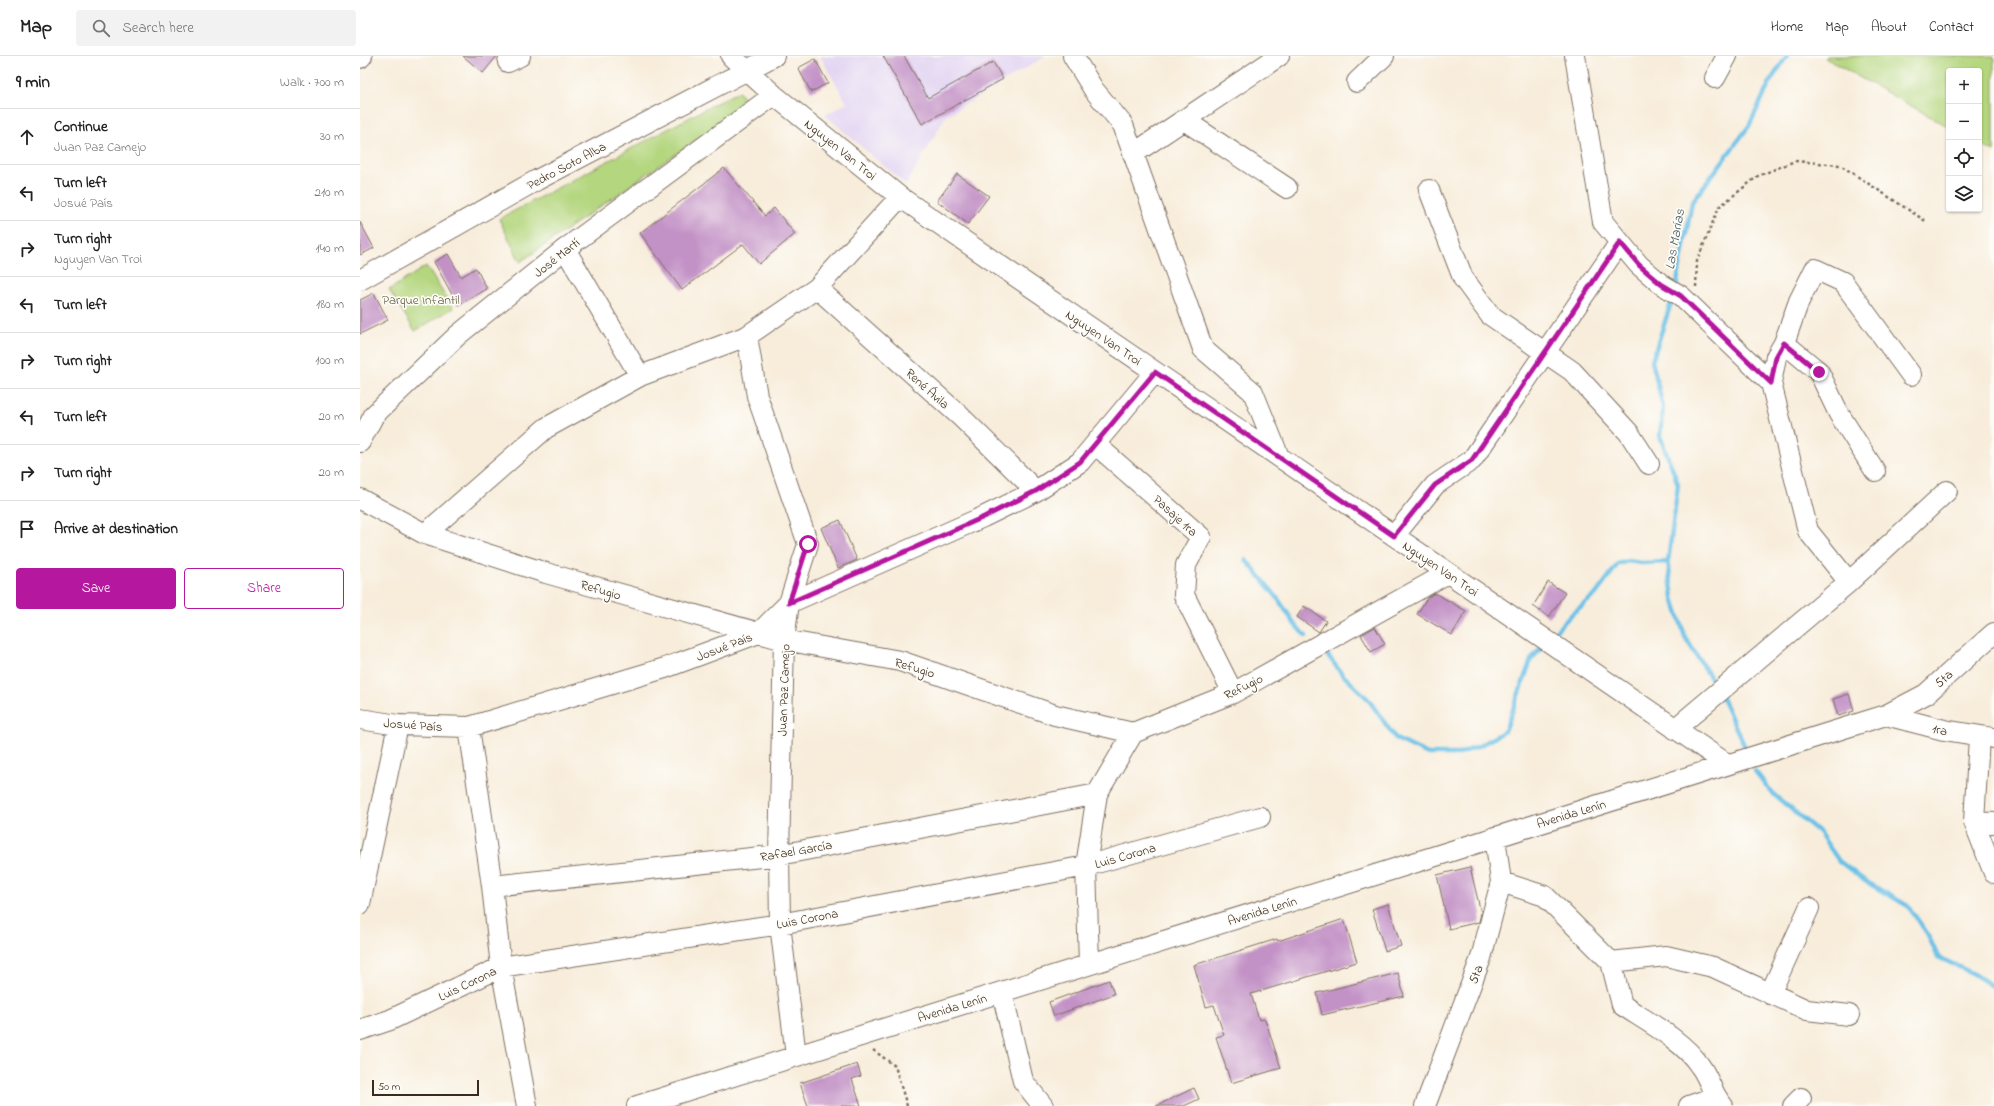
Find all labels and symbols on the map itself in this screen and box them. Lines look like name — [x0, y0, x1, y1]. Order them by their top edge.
street label: Nguyen Van Troi — [799, 115, 880, 186]
street label: Pedro Soto Alba — [524, 137, 610, 195]
water label: Las Marías — [1660, 207, 1691, 271]
street label: José Martí — [530, 234, 584, 282]
park label: Parque Infantil — [382, 291, 460, 310]
street label: Nguyen Van Troi — [1061, 306, 1145, 372]
route end — [1810, 363, 1828, 381]
street label: René Ávila — [901, 364, 953, 414]
street label: Pasaje 1ra — [1148, 491, 1202, 541]
route start — [799, 535, 817, 553]
street label: Nguyen Van Troi — [1398, 537, 1482, 603]
street label: Refugio — [578, 576, 623, 606]
street label: Josué País — [694, 628, 756, 667]
street label: Juan Paz Camejo — [773, 643, 796, 737]
street label: Refugio — [892, 653, 937, 685]
street label: 5ta — [1931, 666, 1957, 692]
street label: Refugio — [1221, 669, 1267, 706]
street label: Josué País — [383, 714, 443, 737]
street label: 1ra — [1930, 719, 1949, 741]
street label: Avenida Lenín — [1535, 795, 1608, 834]
street label: Rafael García — [759, 836, 834, 867]
street label: Luis Corona — [1093, 839, 1158, 874]
street label: Avenida Lenín — [1226, 892, 1299, 931]
street label: Luis Corona — [775, 904, 840, 935]
street label: Luis Corona — [435, 962, 500, 1007]
street label: 5ta — [1464, 962, 1489, 987]
street label: Avenida Lenín — [916, 989, 989, 1028]
scale bar — [372, 1078, 479, 1097]

